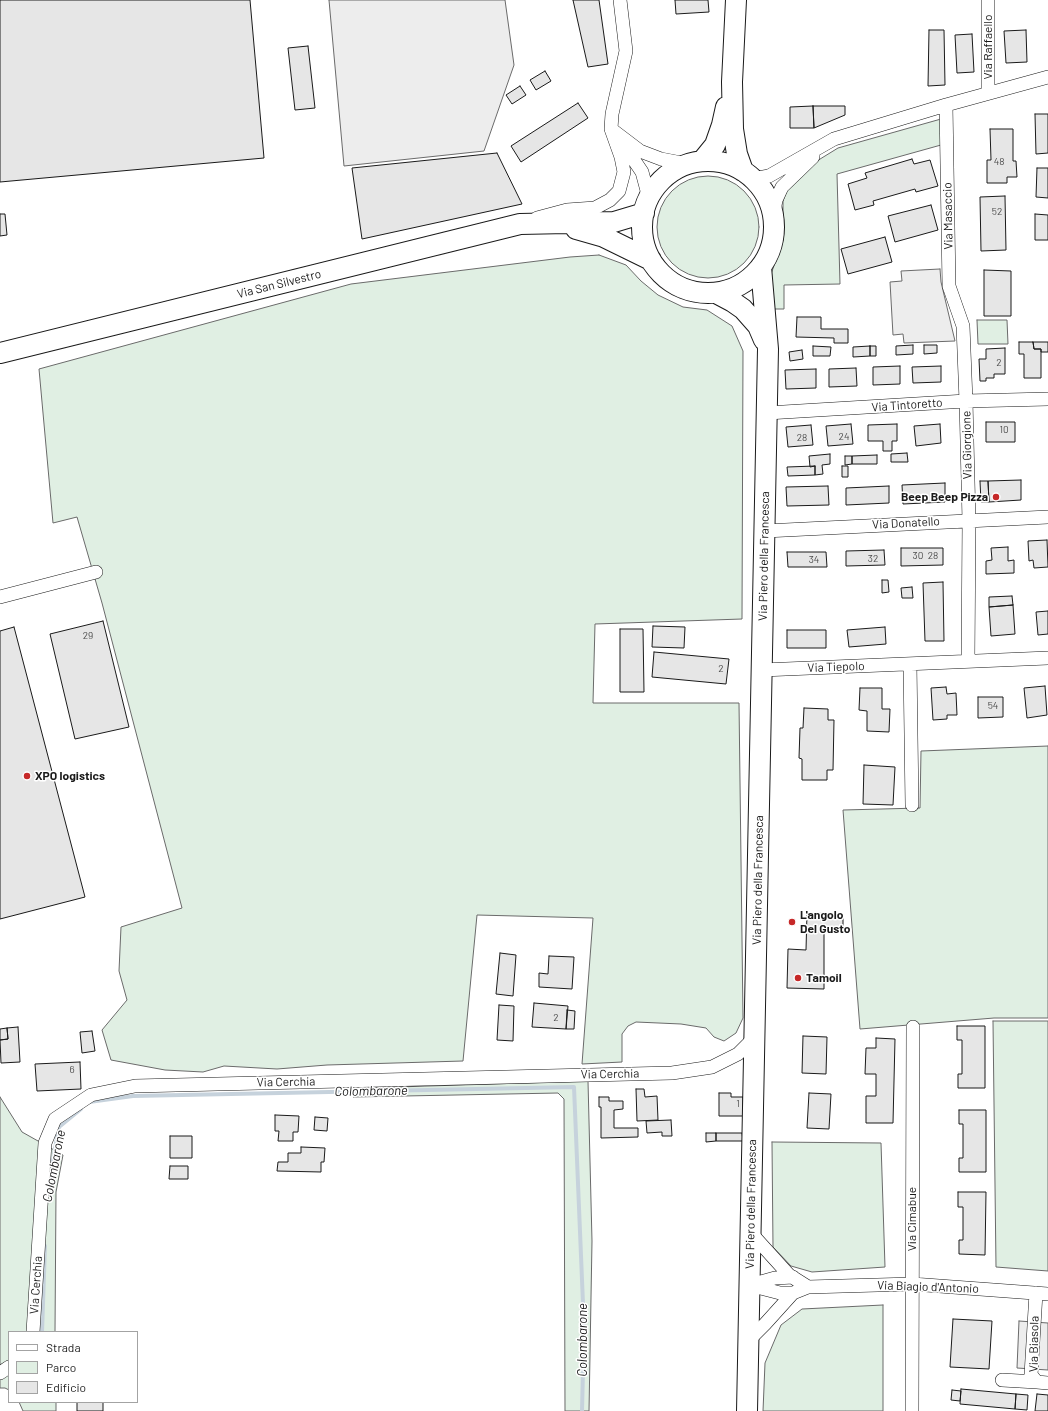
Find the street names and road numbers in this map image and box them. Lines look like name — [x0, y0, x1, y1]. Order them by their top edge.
street label: Via Raffaello — [981, 14, 995, 80]
street label: Via Masaccio — [940, 182, 956, 250]
street label: Via San Silvestro — [235, 267, 323, 301]
street label: Via Tintoretto — [871, 395, 943, 415]
street label: Via Giorgione — [959, 411, 975, 479]
street label: Via Piero della Francesca — [756, 491, 772, 621]
street label: Via Donatello — [872, 514, 940, 532]
street label: Via Tiepolo — [807, 659, 865, 675]
street label: Via Piero della Francesca — [750, 815, 766, 945]
street label: Via Cerchia — [581, 1066, 639, 1082]
street label: Via Cerchia — [257, 1074, 315, 1090]
street label: Via Piero della Francesca — [743, 1139, 759, 1269]
street label: Via Cimabue — [905, 1187, 919, 1251]
street label: Via Cerchia — [27, 1255, 45, 1315]
street label: Via Biagio d'Antonio — [877, 1278, 979, 1296]
street label: Via Biasola — [1026, 1316, 1042, 1372]

